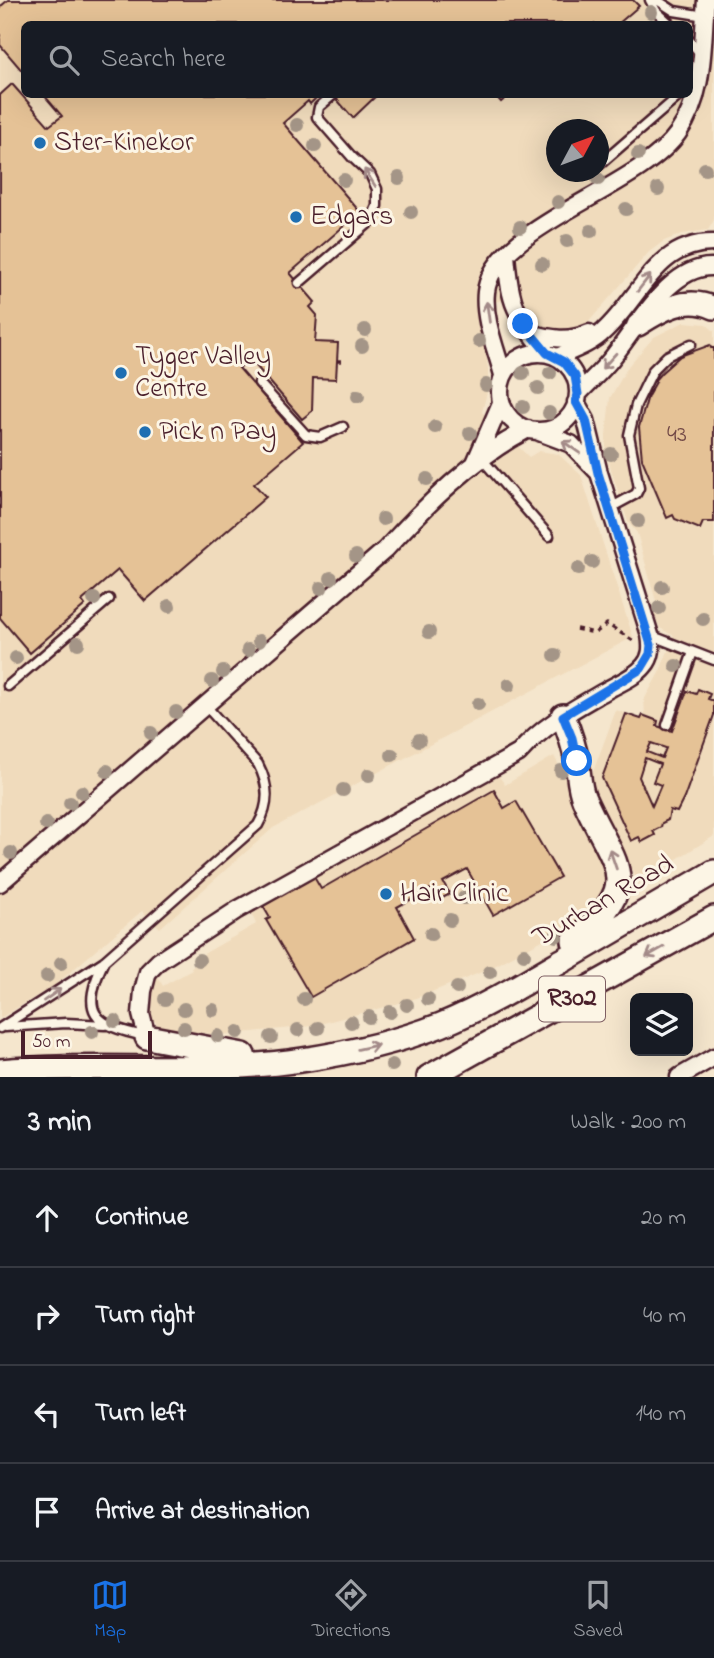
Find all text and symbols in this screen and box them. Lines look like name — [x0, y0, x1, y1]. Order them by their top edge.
search box — [21, 21, 693, 98]
icon: search — [45, 41, 83, 79]
text: Search here — [101, 41, 226, 79]
north arrow — [546, 119, 609, 182]
place label: Ster-Kinekor — [54, 123, 194, 164]
marker: Ster-Kinekor — [32, 135, 48, 151]
one-way arrow — [363, 169, 378, 188]
place label: Edgars — [310, 197, 393, 238]
marker: Edgars — [288, 209, 304, 225]
one-way arrow — [636, 274, 652, 292]
one-way arrow — [481, 302, 494, 324]
route end — [507, 308, 538, 339]
place label: Tyger Valley Centre — [135, 337, 271, 410]
one-way arrow — [601, 352, 617, 370]
marker: Tyger Valley Centre — [113, 365, 129, 381]
place label: Pick n Pay — [159, 412, 276, 453]
house number: 43 — [667, 418, 687, 453]
marker: Pick n Pay — [137, 424, 153, 440]
one-way arrow — [561, 440, 580, 455]
route start — [561, 745, 592, 776]
street label: Durban Road — [525, 845, 682, 959]
one-way arrow — [606, 849, 618, 871]
place label: Hair Clinic — [400, 874, 509, 915]
marker: Hair Clinic — [378, 886, 394, 902]
one-way arrow — [645, 945, 665, 959]
road number: R302 — [539, 976, 605, 1022]
one-way arrow — [43, 988, 62, 1003]
map controls — [630, 993, 693, 1056]
button: layers — [630, 993, 693, 1056]
scale bar — [21, 1028, 152, 1060]
text: 50 m — [32, 1029, 71, 1056]
one-way arrow — [356, 1039, 379, 1053]
text: 3 min — [28, 1101, 91, 1145]
text: Walk · 200 m — [571, 1106, 686, 1139]
icon: ahead — [28, 1199, 66, 1237]
text: Continue — [95, 1199, 188, 1237]
text: 20 m — [641, 1202, 686, 1235]
icon: right — [28, 1297, 66, 1335]
text: Turn right — [95, 1297, 195, 1335]
text: 40 m — [643, 1300, 686, 1333]
icon: left — [28, 1395, 66, 1433]
text: Turn left — [95, 1395, 186, 1433]
text: 140 m — [636, 1398, 686, 1431]
icon: arrive — [28, 1493, 66, 1531]
text: Arrive at destination — [95, 1493, 310, 1531]
tab: Map — [91, 1576, 129, 1645]
tab: Directions — [312, 1576, 391, 1645]
tab: Saved — [573, 1576, 623, 1645]

